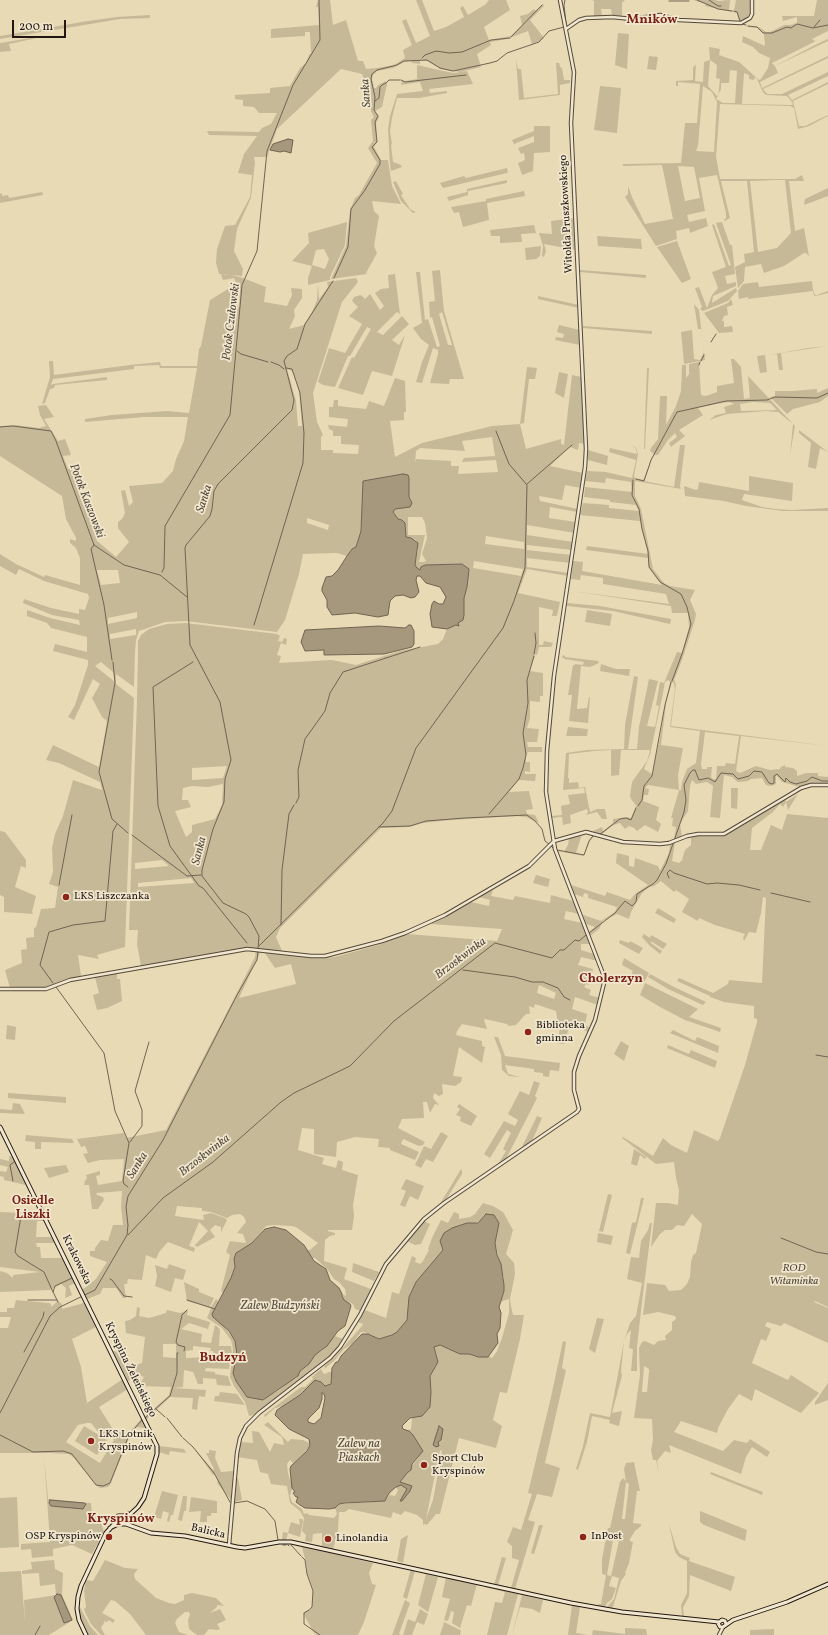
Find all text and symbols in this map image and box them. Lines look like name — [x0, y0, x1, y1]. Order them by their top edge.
scale bar — [14, 12, 68, 38]
district label: Mników — [627, 13, 677, 29]
text: 200 m — [19, 19, 53, 35]
water label: Sanka — [359, 78, 375, 108]
street label: Witolda Pruszkowskiego — [557, 154, 577, 274]
water label: Potok Czułowski — [220, 283, 244, 361]
water label: Potok Kaszowski — [65, 462, 107, 540]
water label: Sanka — [194, 483, 216, 515]
water label: Sanka — [190, 835, 210, 867]
place label: LKS Liszczanka — [74, 890, 150, 904]
marker: LKS Liszczanka — [61, 892, 71, 902]
water label: Brzoskwinka — [433, 935, 489, 983]
district label: Cholerzyn — [579, 972, 643, 988]
place label: Biblioteka gminna — [536, 1019, 585, 1045]
marker: Biblioteka gminna — [523, 1027, 533, 1037]
water label: Brzoskwinka — [177, 1132, 233, 1180]
water label: Sanka — [124, 1150, 152, 1182]
district label: Osiedle Liszki — [12, 1195, 54, 1223]
street label: Krakowska — [58, 1233, 94, 1287]
park label: ROD Witaminka — [769, 1262, 819, 1288]
water label: Zalew Budzyński — [241, 1300, 319, 1314]
street label: Kryspina Żeleńskiego — [101, 1320, 159, 1420]
district label: Budzyń — [199, 1351, 247, 1367]
place label: LKS Lotnik Kryspinów — [99, 1428, 153, 1454]
marker: LKS Lotnik Kryspinów — [86, 1436, 96, 1446]
water label: Zalew na Piaskach — [338, 1438, 380, 1466]
place label: Sport Club Kryspinów — [432, 1452, 485, 1478]
marker: Sport Club Kryspinów — [419, 1460, 429, 1470]
district label: Kryspinów — [87, 1512, 155, 1528]
street label: Balicka — [189, 1522, 227, 1542]
place label: OSP Kryspinów — [25, 1530, 101, 1544]
place label: InPost — [591, 1530, 622, 1544]
marker: OSP Kryspinów — [104, 1532, 114, 1542]
place label: Linolandia — [336, 1532, 388, 1546]
marker: InPost — [578, 1532, 588, 1542]
marker: Linolandia — [323, 1534, 333, 1544]

